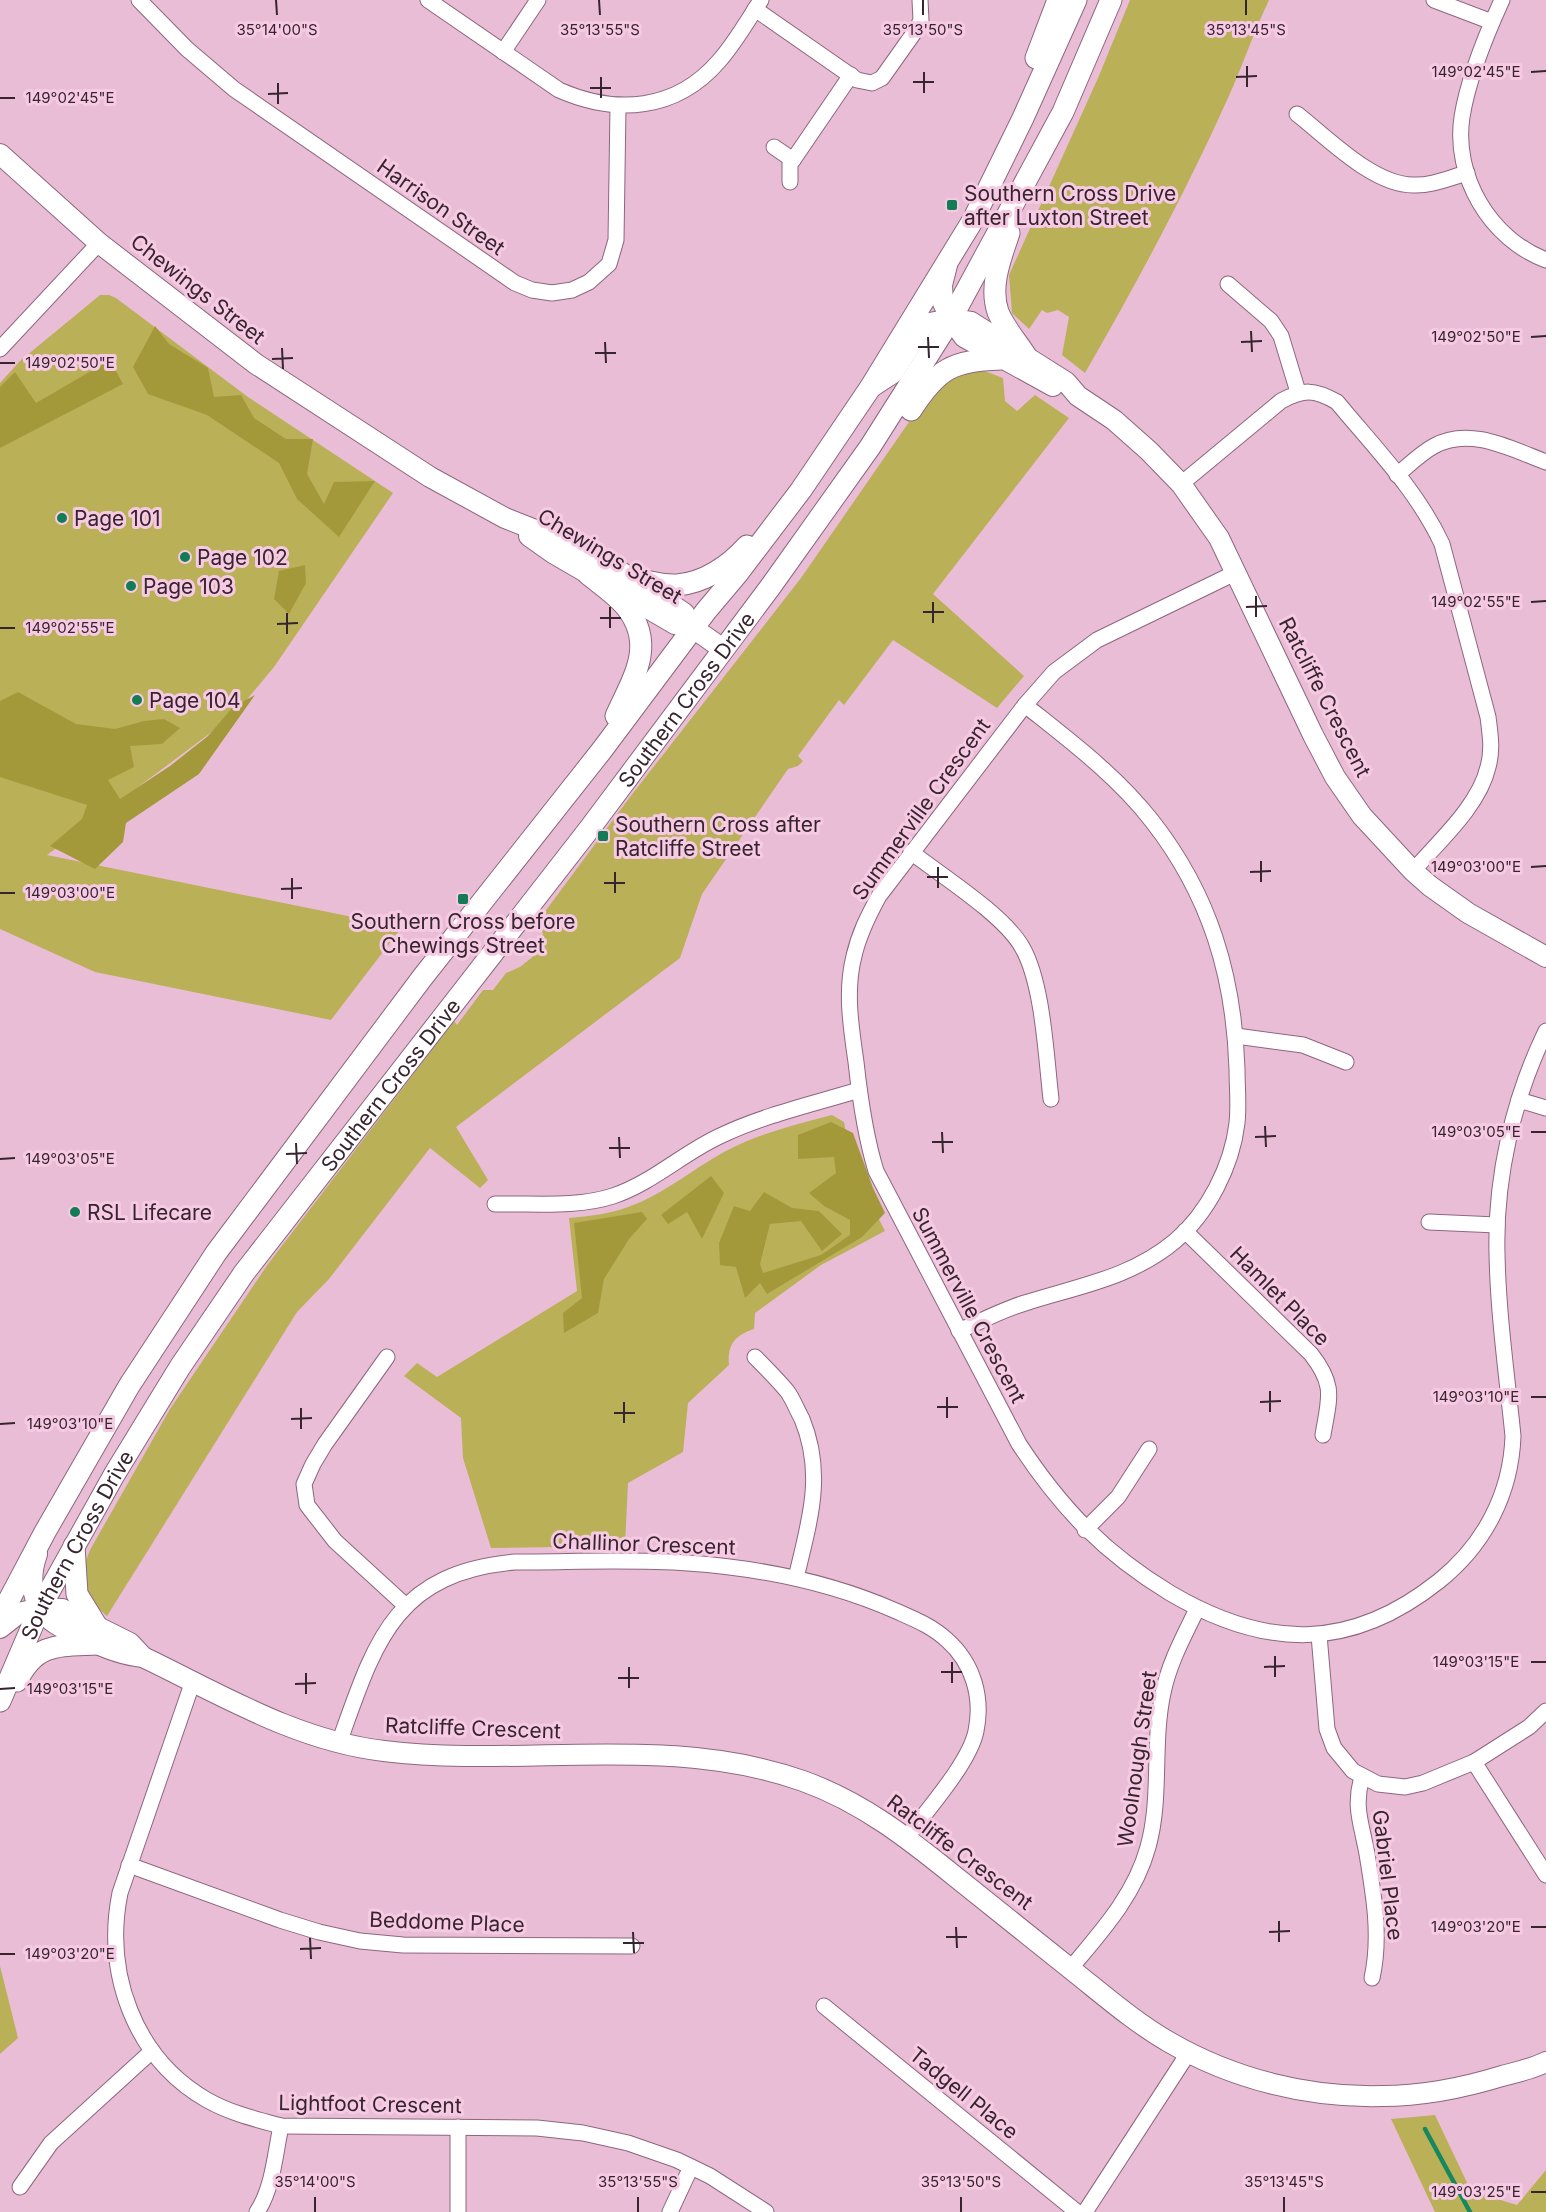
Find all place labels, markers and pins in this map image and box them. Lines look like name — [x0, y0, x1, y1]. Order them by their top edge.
place label: Southern Cross Drive after Luxton Street — [964, 181, 1176, 230]
marker: Southern Cross Drive after Luxton Street — [945, 198, 959, 212]
place label: Page 101 — [74, 506, 161, 531]
marker: Page 101 — [55, 511, 69, 525]
place label: Page 102 — [197, 545, 288, 570]
marker: Page 102 — [178, 550, 192, 564]
place label: Page 103 — [143, 574, 234, 599]
marker: Page 103 — [124, 579, 138, 593]
place label: Page 104 — [149, 688, 241, 713]
marker: Page 104 — [130, 693, 144, 707]
place label: Southern Cross after Ratcliffe Street — [615, 812, 821, 861]
marker: Southern Cross after Ratcliffe Street — [596, 829, 610, 843]
marker: Southern Cross before Chewings Street — [456, 892, 470, 906]
place label: Southern Cross before Chewings Street — [351, 909, 575, 958]
place label: RSL Lifecare — [87, 1200, 212, 1225]
marker: RSL Lifecare — [68, 1205, 82, 1219]

